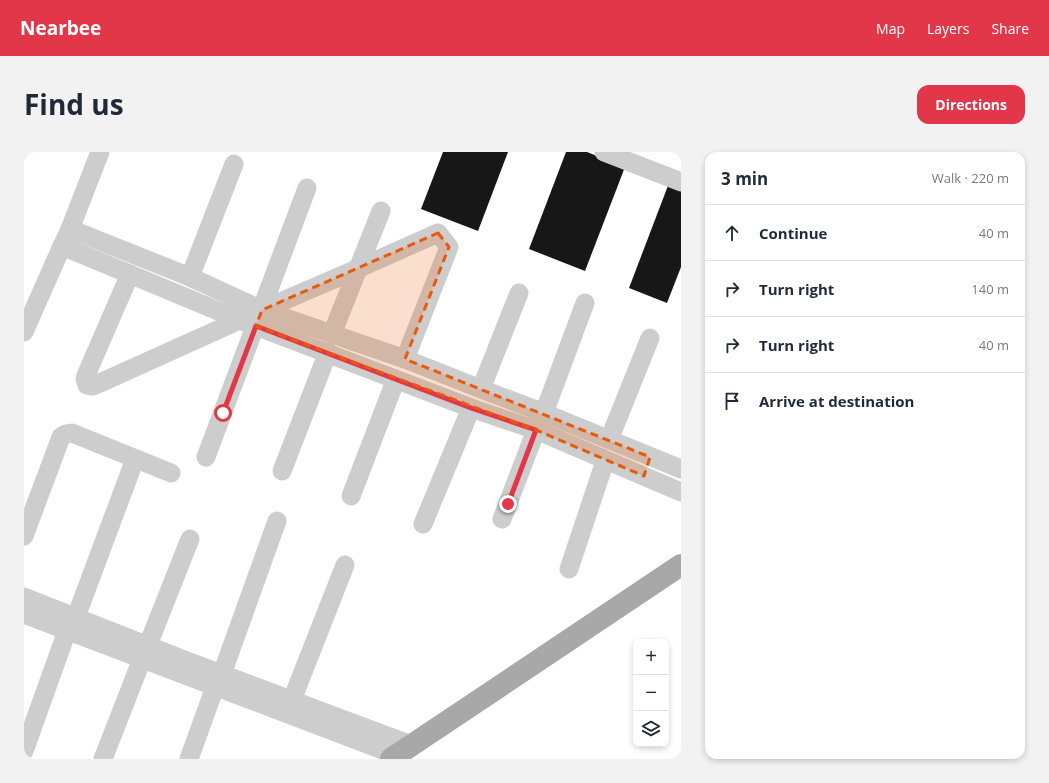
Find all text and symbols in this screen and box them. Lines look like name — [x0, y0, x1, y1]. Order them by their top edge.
text: Nearbee — [20, 15, 101, 41]
text: Map — [876, 19, 905, 38]
text: Layers — [927, 19, 969, 38]
text: Share — [991, 19, 1029, 38]
text: Find us — [24, 85, 124, 123]
button: Directions — [917, 85, 1025, 124]
text: 3 min — [721, 167, 768, 190]
text: Walk · 220 m — [932, 169, 1009, 187]
icon: ahead — [721, 222, 743, 244]
text: Continue — [759, 223, 827, 243]
text: 40 m — [979, 224, 1009, 242]
icon: right — [721, 278, 743, 300]
text: Turn right — [759, 279, 834, 299]
text: 140 m — [971, 280, 1009, 298]
icon: right — [721, 334, 743, 356]
text: Turn right — [759, 335, 834, 355]
text: 40 m — [979, 336, 1009, 354]
icon: arrive — [721, 390, 743, 412]
text: Arrive at destination — [759, 391, 914, 411]
route start — [214, 404, 232, 422]
route end — [499, 495, 517, 513]
map controls — [633, 639, 669, 747]
button: + — [633, 639, 669, 675]
button: − — [633, 675, 669, 711]
button: layers — [633, 711, 669, 747]

